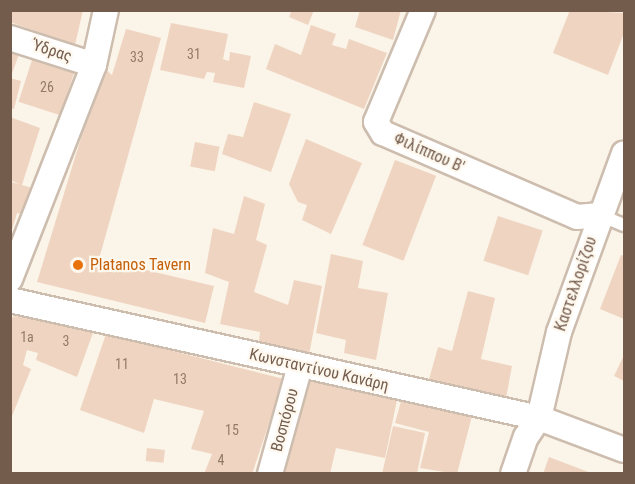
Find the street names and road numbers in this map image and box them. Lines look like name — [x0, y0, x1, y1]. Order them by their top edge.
street label: Ύδρας — [30, 36, 74, 66]
street label: Φιλίππου Β' — [391, 129, 467, 177]
street label: Καστελλορίζου — [551, 234, 601, 334]
street label: Κωνσταντίνου Κανάρη — [248, 345, 390, 395]
street label: Βοσπόρου — [267, 386, 303, 454]

